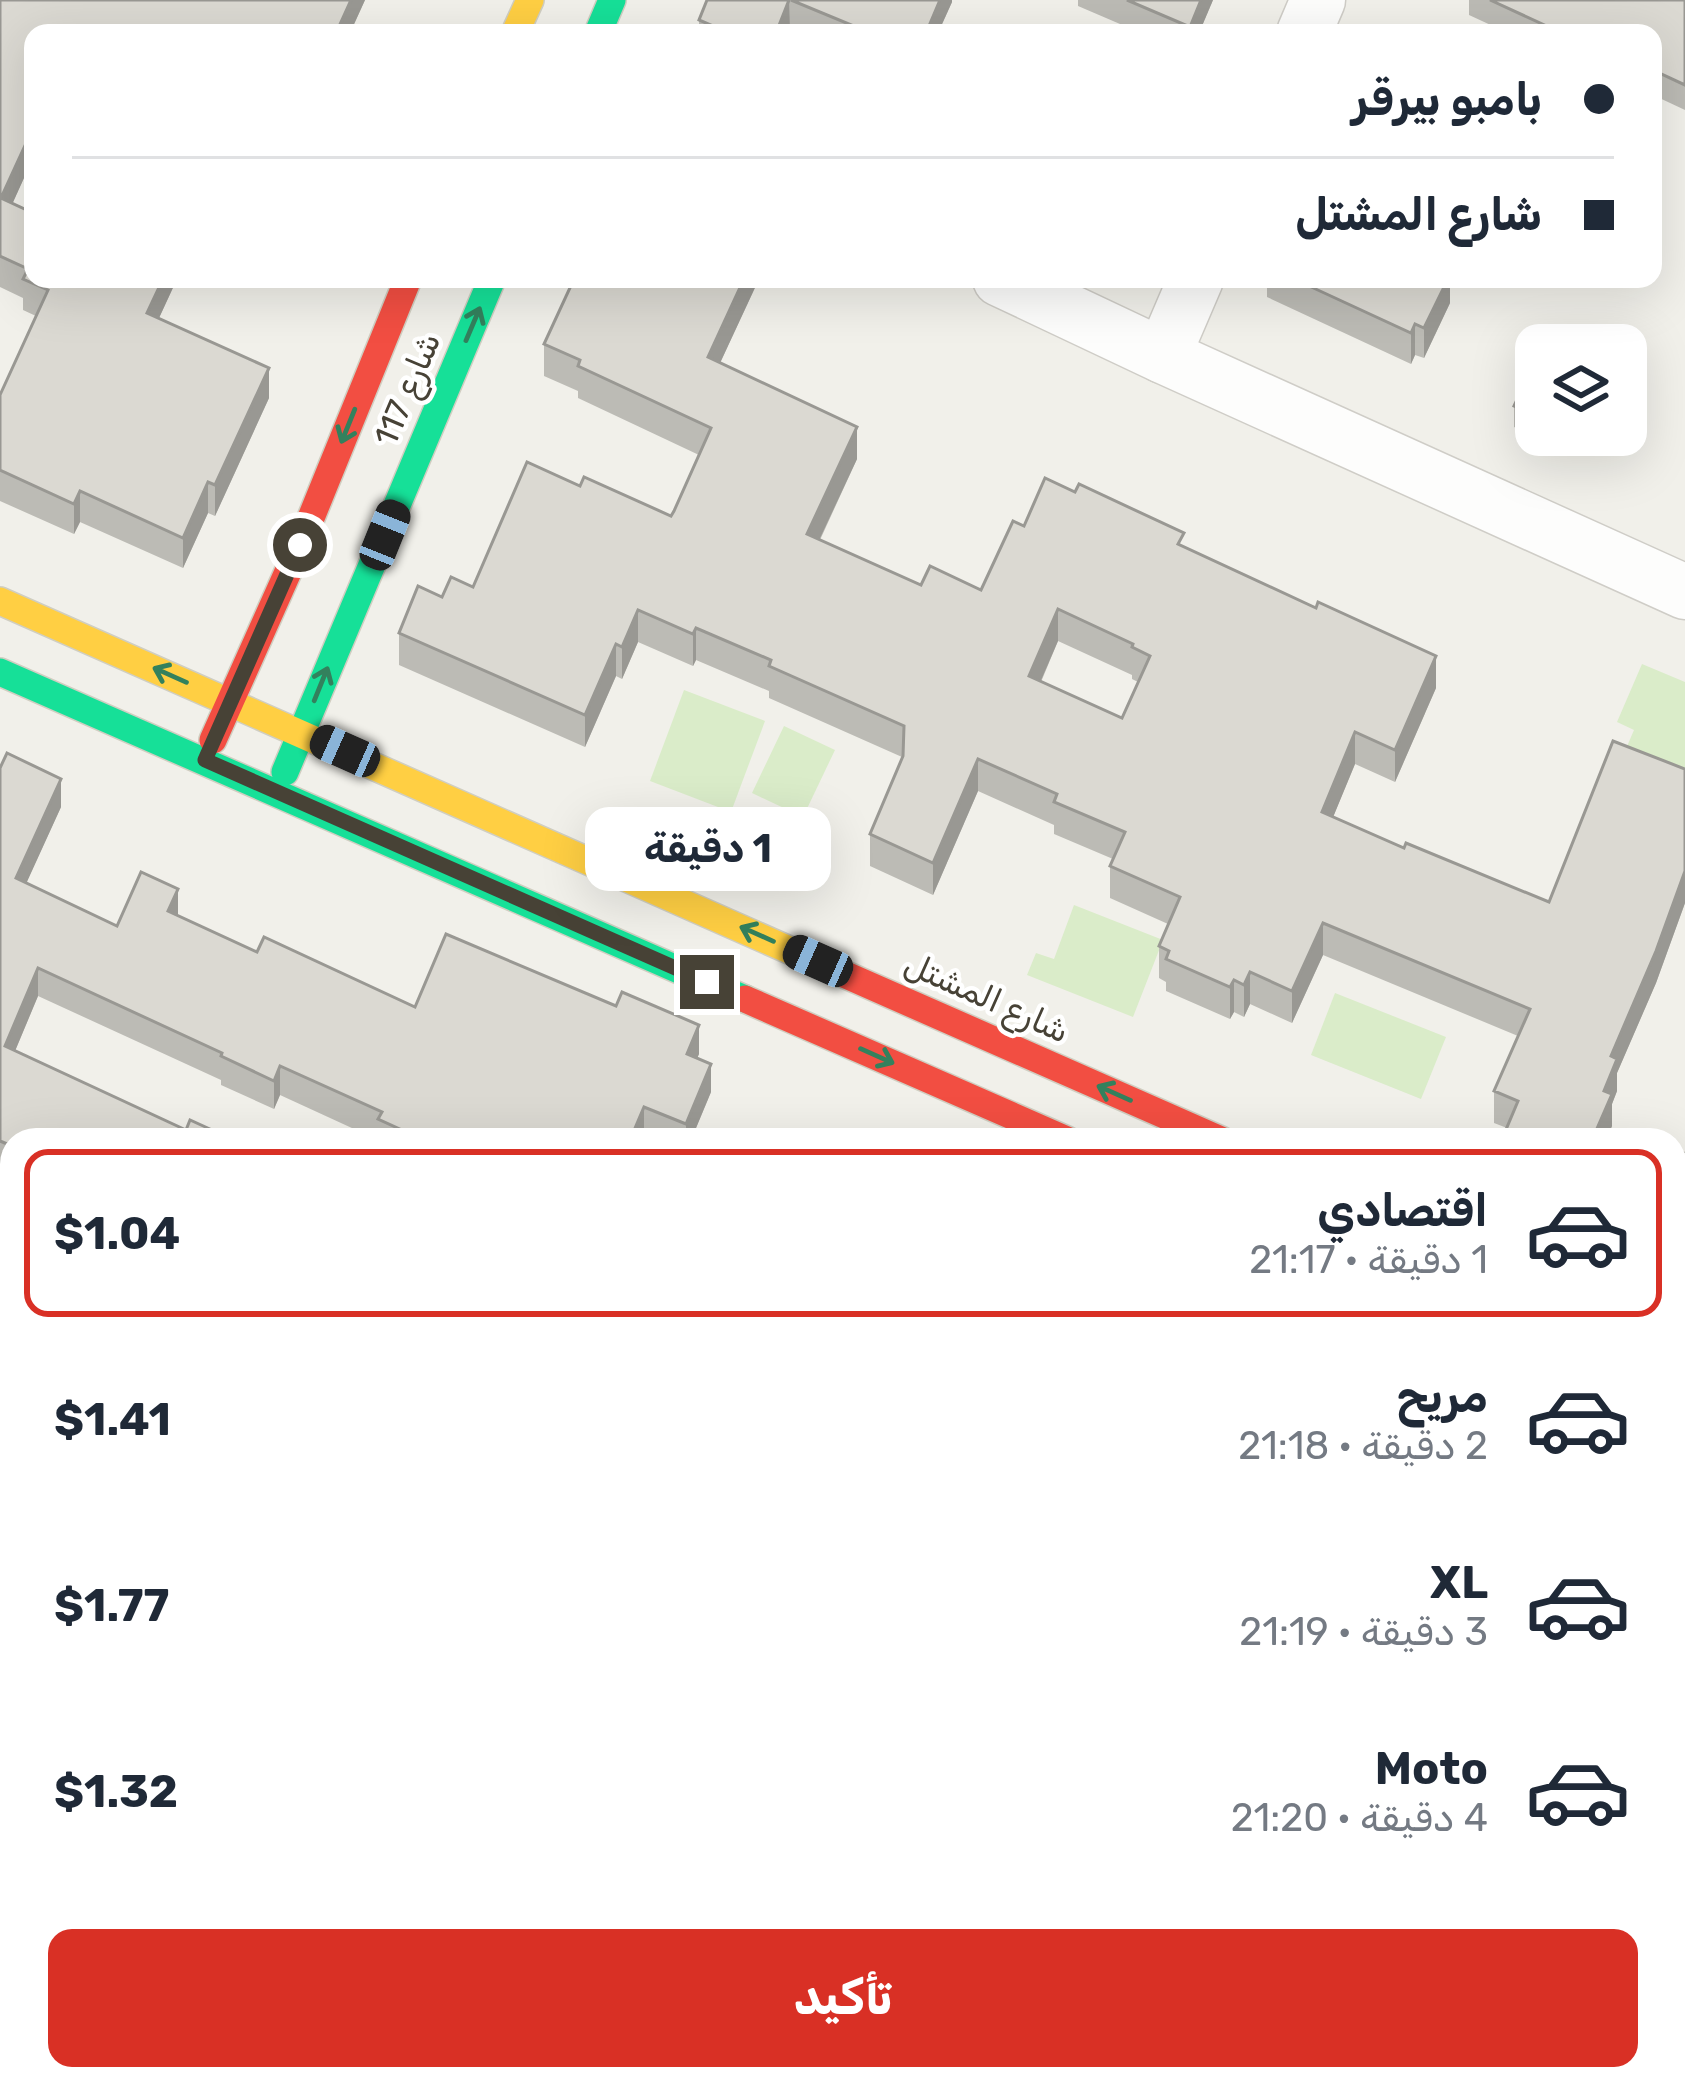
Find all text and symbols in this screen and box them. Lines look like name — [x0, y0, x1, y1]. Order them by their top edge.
text: بامبو بيرقر — [1352, 73, 1542, 126]
text: شارع المشتل — [1295, 188, 1542, 241]
one-way arrow — [463, 307, 485, 343]
map controls — [1515, 324, 1647, 456]
button: layers — [1515, 324, 1647, 456]
street label: شارع 117 — [366, 327, 452, 453]
one-way arrow — [336, 407, 357, 444]
car — [355, 495, 415, 575]
route start — [273, 518, 327, 572]
one-way arrow — [152, 663, 189, 684]
one-way arrow — [312, 666, 333, 703]
car — [305, 720, 385, 782]
callout: 1 دقيقة — [584, 808, 830, 892]
text: 1 دقيقة — [644, 826, 772, 872]
one-way arrow — [740, 922, 776, 944]
car — [778, 930, 858, 992]
street label: شارع المشتل — [897, 943, 1075, 1054]
route end — [680, 955, 734, 1009]
one-way arrow — [858, 1047, 894, 1069]
one-way arrow — [1096, 1080, 1132, 1102]
icon: car — [1524, 1179, 1632, 1287]
text: اقتصادي — [1317, 1184, 1488, 1237]
text: $1.04 — [54, 1207, 180, 1260]
text: 1 دقيقة · 21:17 — [1249, 1237, 1488, 1283]
icon: car — [1524, 1365, 1632, 1473]
text: مريح — [1396, 1370, 1488, 1423]
text: $1.41 — [54, 1393, 171, 1446]
text: 2 دقيقة · 21:18 — [1238, 1423, 1488, 1469]
icon: car — [1524, 1551, 1632, 1659]
text: XL — [1430, 1556, 1488, 1609]
text: $1.77 — [54, 1579, 169, 1632]
text: 3 دقيقة · 21:19 — [1239, 1609, 1488, 1655]
icon: car — [1524, 1737, 1632, 1845]
text: Moto — [1375, 1742, 1488, 1795]
text: $1.32 — [54, 1765, 178, 1818]
text: 4 دقيقة · 21:20 — [1231, 1795, 1488, 1841]
button: تأكيد — [48, 1929, 1638, 2067]

